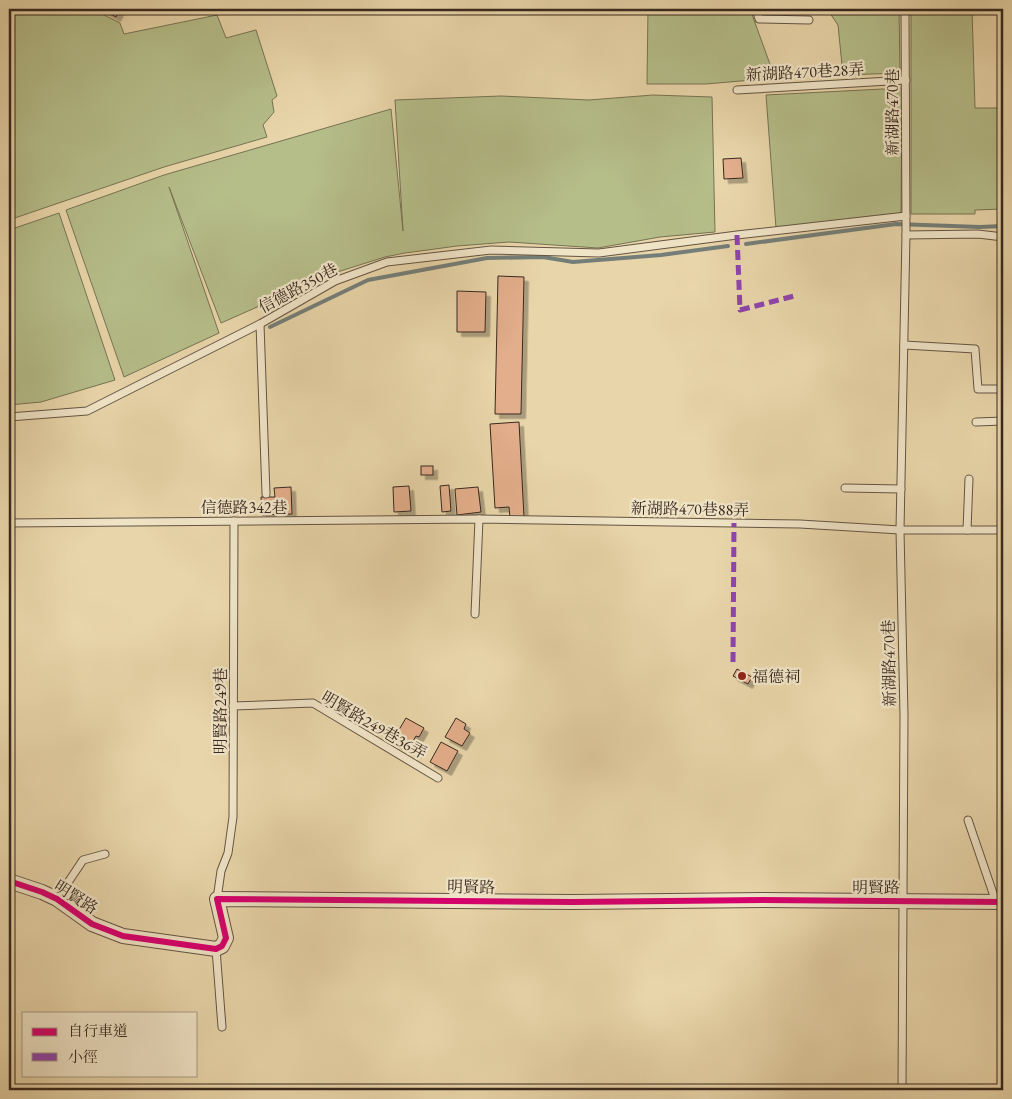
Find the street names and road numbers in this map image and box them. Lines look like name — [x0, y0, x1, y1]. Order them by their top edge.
street label: 新湖路470巷28弄 — [745, 58, 865, 86]
street label: 新湖路470巷 — [882, 68, 903, 156]
street label: 信德路350巷 — [255, 258, 341, 318]
street label: 信德路342巷 — [200, 497, 288, 518]
street label: 新湖路470巷88弄 — [631, 497, 749, 521]
street label: 新湖路470巷 — [878, 619, 900, 707]
street label: 明賢路249巷 — [210, 667, 231, 755]
street label: 明賢路249巷36弄 — [317, 686, 431, 764]
street label: 明賢路 — [50, 875, 102, 919]
street label: 明賢路 — [447, 876, 495, 898]
street label: 明賢路 — [852, 877, 900, 898]

